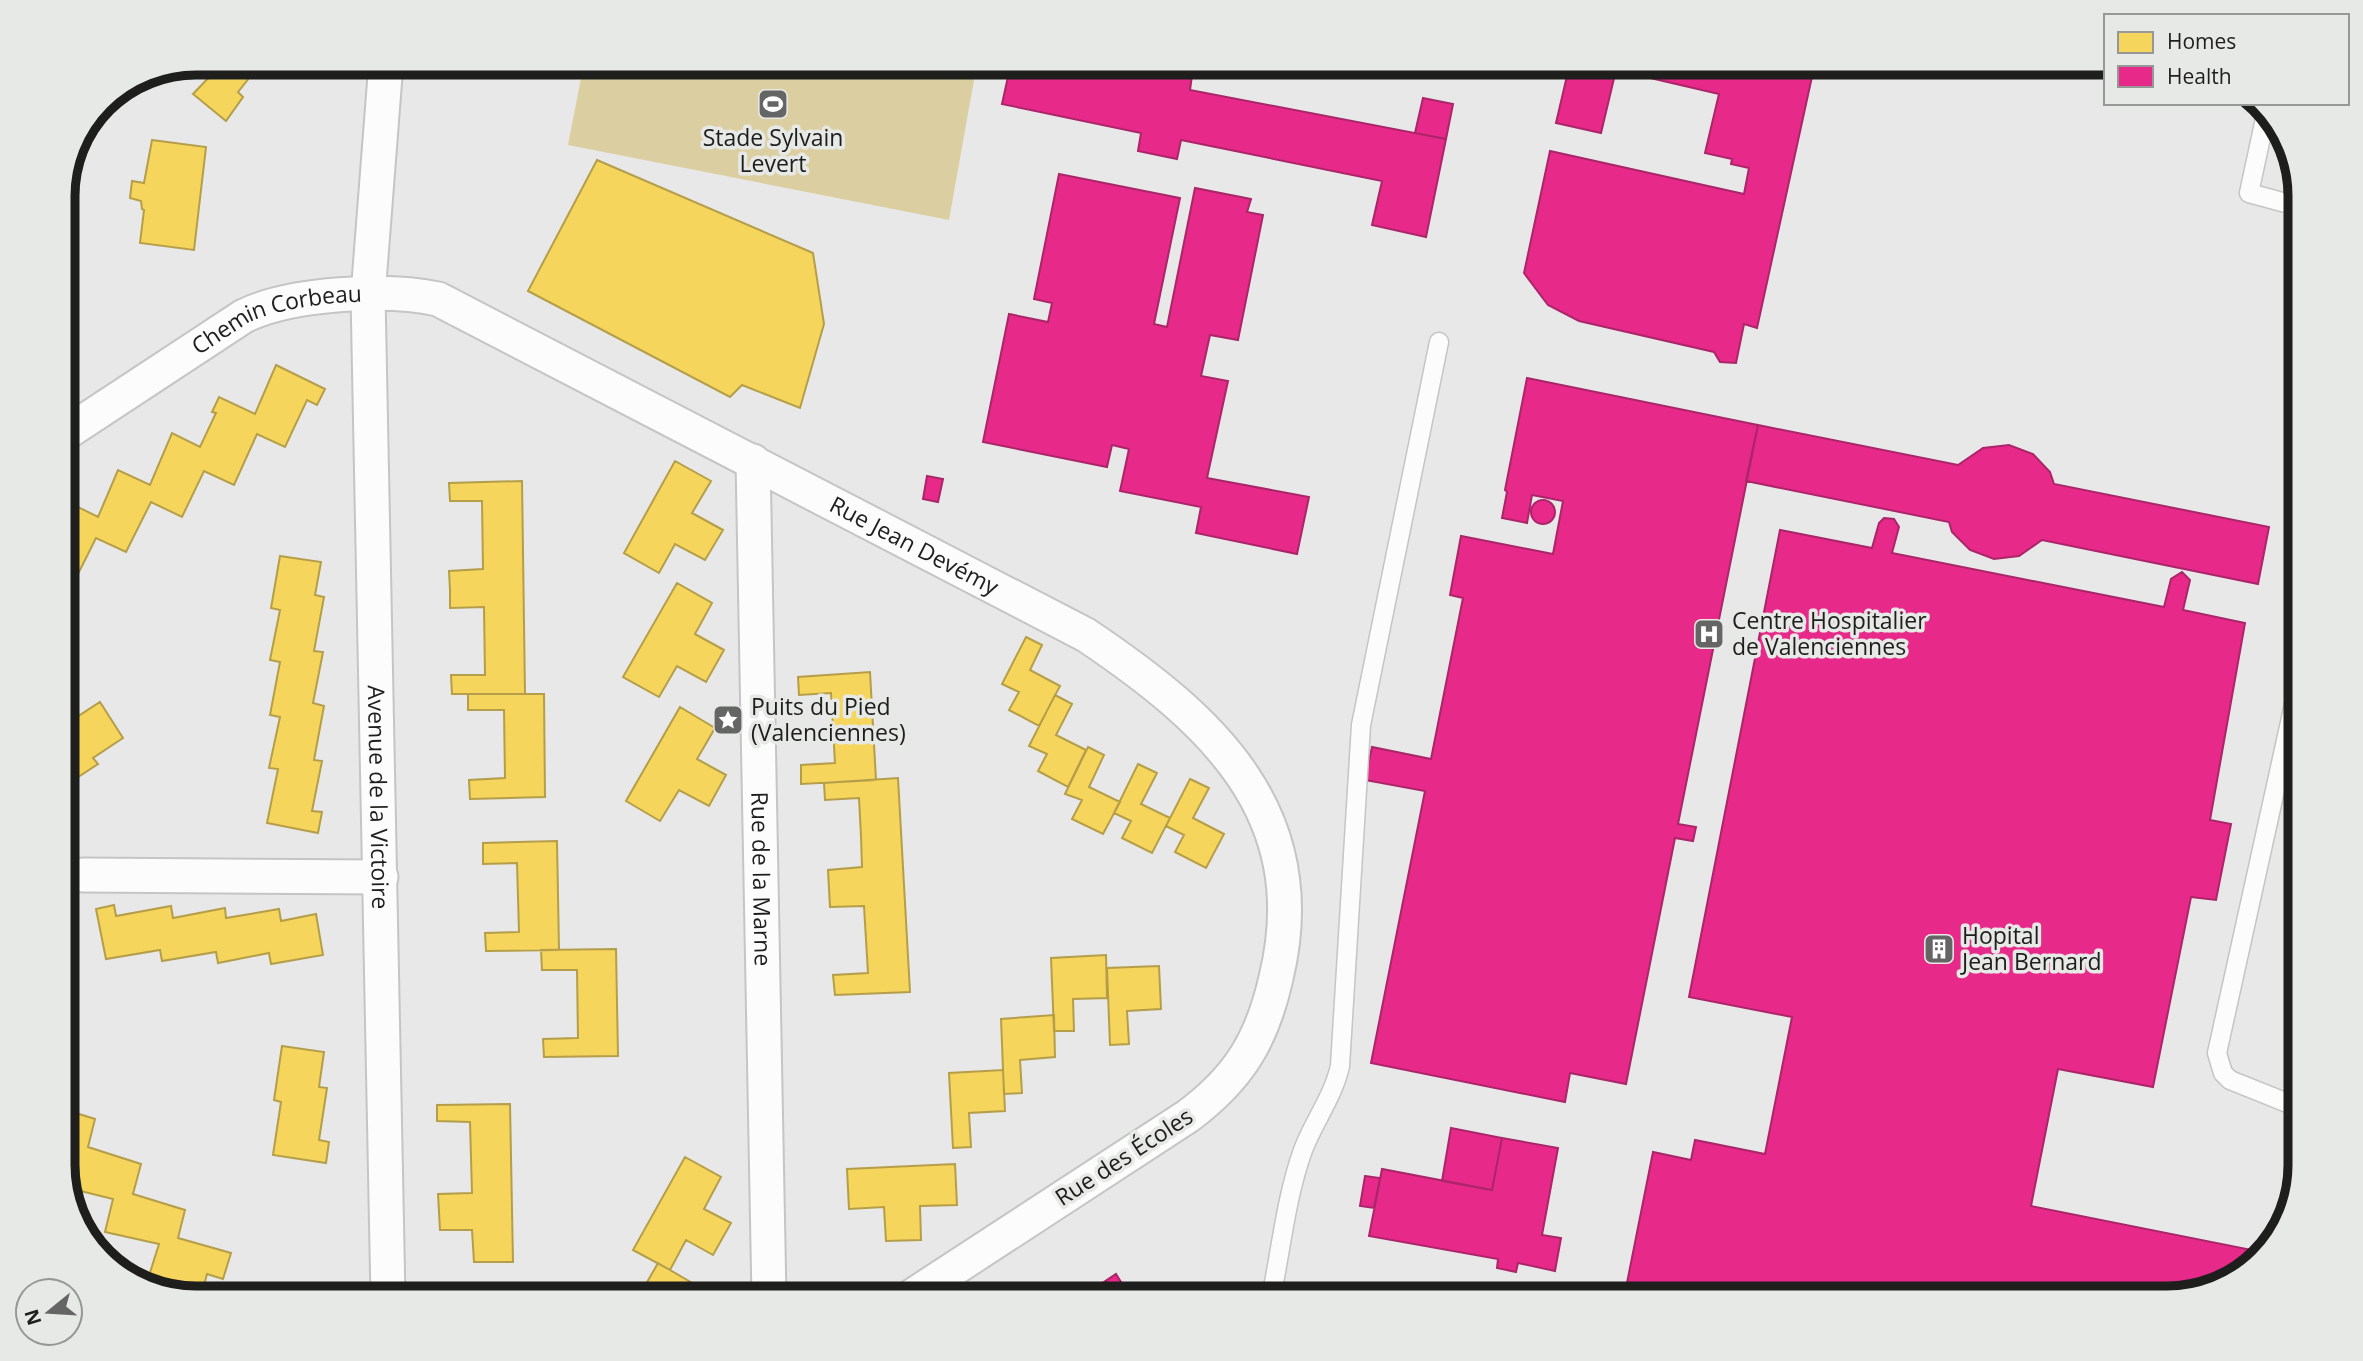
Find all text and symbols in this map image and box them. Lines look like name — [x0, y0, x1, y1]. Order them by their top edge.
legend — [2104, 14, 2349, 105]
text: Homes — [2167, 27, 2236, 55]
text: Health — [2167, 62, 2232, 90]
sports icon: Stade Sylvain Levert — [756, 87, 790, 121]
place label: Stade Sylvain Levert — [703, 121, 843, 179]
street label: Chemin Corbeau — [185, 277, 362, 361]
street label: Rue Jean Devémy — [824, 488, 1005, 602]
place label: Centre Hospitalier de Valenciennes — [1732, 604, 1927, 662]
hospital icon: Centre Hospitalier de Valenciennes — [1692, 617, 1726, 651]
street label: Avenue de la Victoire — [361, 685, 397, 910]
place label: Puits du Pied (Valenciennes) — [751, 690, 906, 748]
place icon: Puits du Pied (Valenciennes) — [711, 703, 745, 737]
street label: Rue de la Marne — [744, 791, 780, 967]
place label: Hopital Jean Bernard — [1960, 919, 2101, 977]
building icon: Hopital Jean Bernard — [1922, 932, 1956, 966]
street label: Rue des Écoles — [1048, 1100, 1199, 1213]
north arrow — [14, 1277, 84, 1347]
text: N — [18, 1306, 48, 1329]

